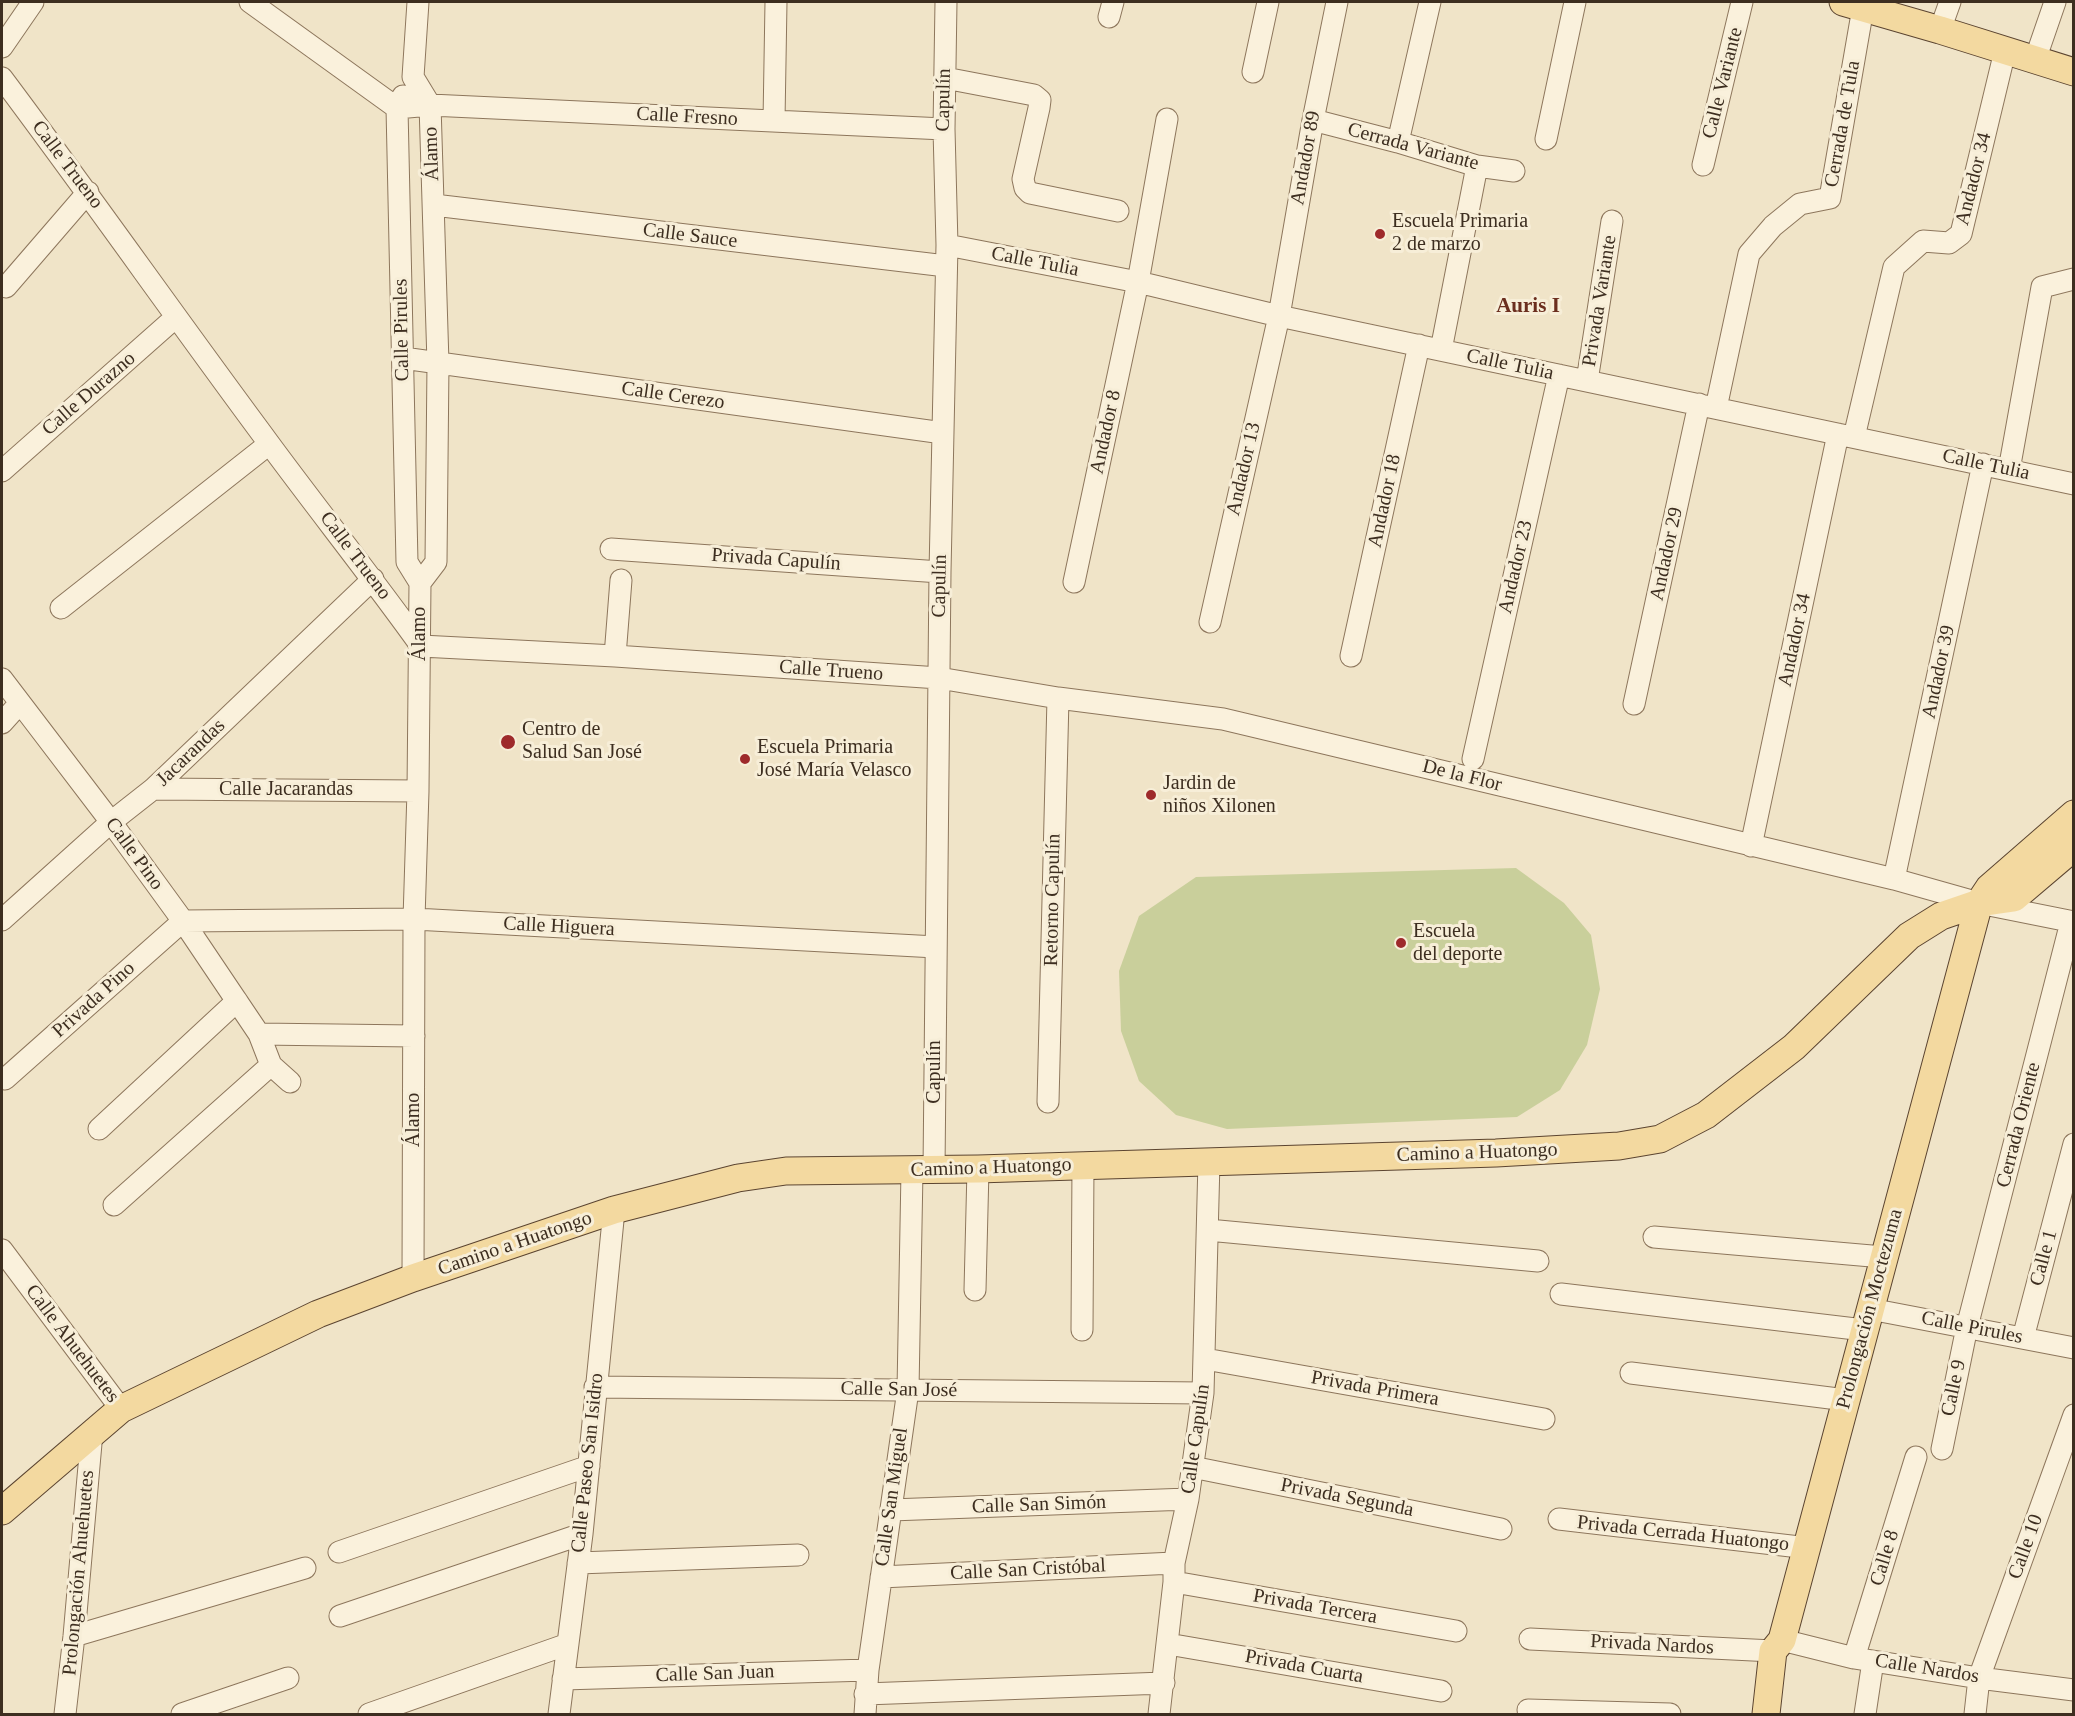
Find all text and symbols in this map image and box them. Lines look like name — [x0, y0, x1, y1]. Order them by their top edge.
street label: Calle Variante — [1698, 25, 1748, 141]
street label: Cerrada de Tula — [1820, 59, 1866, 189]
street label: Capulín — [931, 68, 957, 132]
street label: Calle Fresno — [636, 102, 738, 132]
street label: Andador 89 — [1286, 109, 1326, 207]
street label: Calle Trueno — [26, 116, 108, 214]
street label: Cerrada Variante — [1345, 118, 1481, 176]
street label: Álamo — [419, 126, 445, 182]
street label: Andador 34 — [1951, 130, 1997, 228]
place label: Escuela Primaria 2 de marzo — [1392, 210, 1528, 257]
street label: Calle Sauce — [641, 218, 739, 254]
marker: Escuela Primaria 2 de marzo — [1373, 227, 1387, 241]
street label: Privada Variante — [1578, 234, 1622, 368]
street label: Calle Tulia — [989, 242, 1081, 282]
street label: Calle Pirules — [389, 278, 415, 382]
district label: Auris I — [1496, 294, 1560, 320]
street label: Calle Tulia — [1464, 344, 1556, 386]
street label: Calle Durazno — [37, 347, 141, 441]
street label: Calle Cerezo — [620, 377, 726, 415]
street label: Andador 8 — [1085, 388, 1127, 476]
street label: Andador 13 — [1222, 420, 1266, 518]
street label: Calle Tulia — [1940, 444, 2032, 486]
street label: Andador 18 — [1363, 452, 1407, 550]
street label: Andador 29 — [1645, 505, 1689, 603]
street label: Calle Trueno — [314, 507, 396, 605]
street label: Andador 23 — [1494, 518, 1538, 616]
street label: Privada Capulín — [711, 544, 841, 576]
street label: Capulín — [927, 554, 953, 618]
street label: Andador 34 — [1773, 591, 1817, 689]
street label: Álamo — [408, 607, 432, 661]
street label: Andador 39 — [1917, 623, 1961, 721]
street label: Calle Trueno — [778, 655, 884, 687]
street label: Jacarandas — [152, 714, 230, 792]
place label: Centro de Salud San José — [522, 718, 642, 765]
marker: Centro de Salud San José — [499, 733, 517, 751]
place label: Escuela Primaria José María Velasco — [757, 736, 911, 783]
marker: Escuela Primaria José María Velasco — [738, 752, 752, 766]
street label: De la Flor — [1420, 755, 1504, 797]
place label: Jardin de niños Xilonen — [1163, 772, 1276, 819]
street label: Calle Jacarandas — [219, 778, 353, 802]
marker: Jardin de niños Xilonen — [1144, 788, 1158, 802]
street label: Calle Pino — [100, 813, 168, 895]
street label: Retorno Capulín — [1040, 833, 1066, 967]
street label: Calle Higuera — [503, 912, 615, 942]
place label: Escuela del deporte — [1413, 920, 1502, 967]
marker: Escuela del deporte — [1394, 936, 1408, 950]
street label: Privada Pino — [48, 957, 140, 1043]
street label: Capulín — [923, 1040, 947, 1104]
street label: Cerrada Oriente — [1992, 1060, 2046, 1190]
street label: Álamo — [402, 1093, 426, 1147]
street label: Camino a Huatongo — [1396, 1138, 1558, 1168]
street label: Camino a Huatongo — [910, 1153, 1072, 1183]
street label: Camino a Huatongo — [435, 1206, 595, 1282]
street label: Prolongación Moctezuma — [1832, 1206, 1908, 1412]
street label: Calle 1 — [2025, 1227, 2063, 1289]
street label: Calle Ahuehuetes — [20, 1280, 124, 1408]
street label: Calle Pirules — [1919, 1306, 2025, 1350]
street label: Calle 9 — [1936, 1358, 1972, 1418]
street label: Privada Primera — [1309, 1366, 1441, 1412]
street label: Calle Paseo San Isidro — [567, 1372, 609, 1554]
street label: Calle San José — [840, 1377, 958, 1403]
street label: Calle Capulín — [1176, 1383, 1216, 1495]
street label: Calle San Miguel — [870, 1426, 914, 1568]
street label: Prolongación Ahuehuetes — [58, 1469, 100, 1677]
street label: Privada Segunda — [1278, 1473, 1416, 1523]
street label: Calle San Simón — [971, 1491, 1107, 1519]
street label: Privada Cerrada Huatongo — [1576, 1511, 1790, 1557]
street label: Calle 10 — [2003, 1511, 2049, 1583]
street label: Calle 8 — [1865, 1527, 1905, 1589]
street label: Calle San Cristóbal — [950, 1554, 1106, 1586]
street label: Privada Tercera — [1251, 1584, 1379, 1630]
street label: Privada Nardos — [1590, 1630, 1714, 1660]
street label: Privada Cuarta — [1243, 1645, 1365, 1689]
street label: Calle Nardos — [1873, 1649, 1981, 1689]
street label: Calle San Juan — [655, 1660, 775, 1688]

